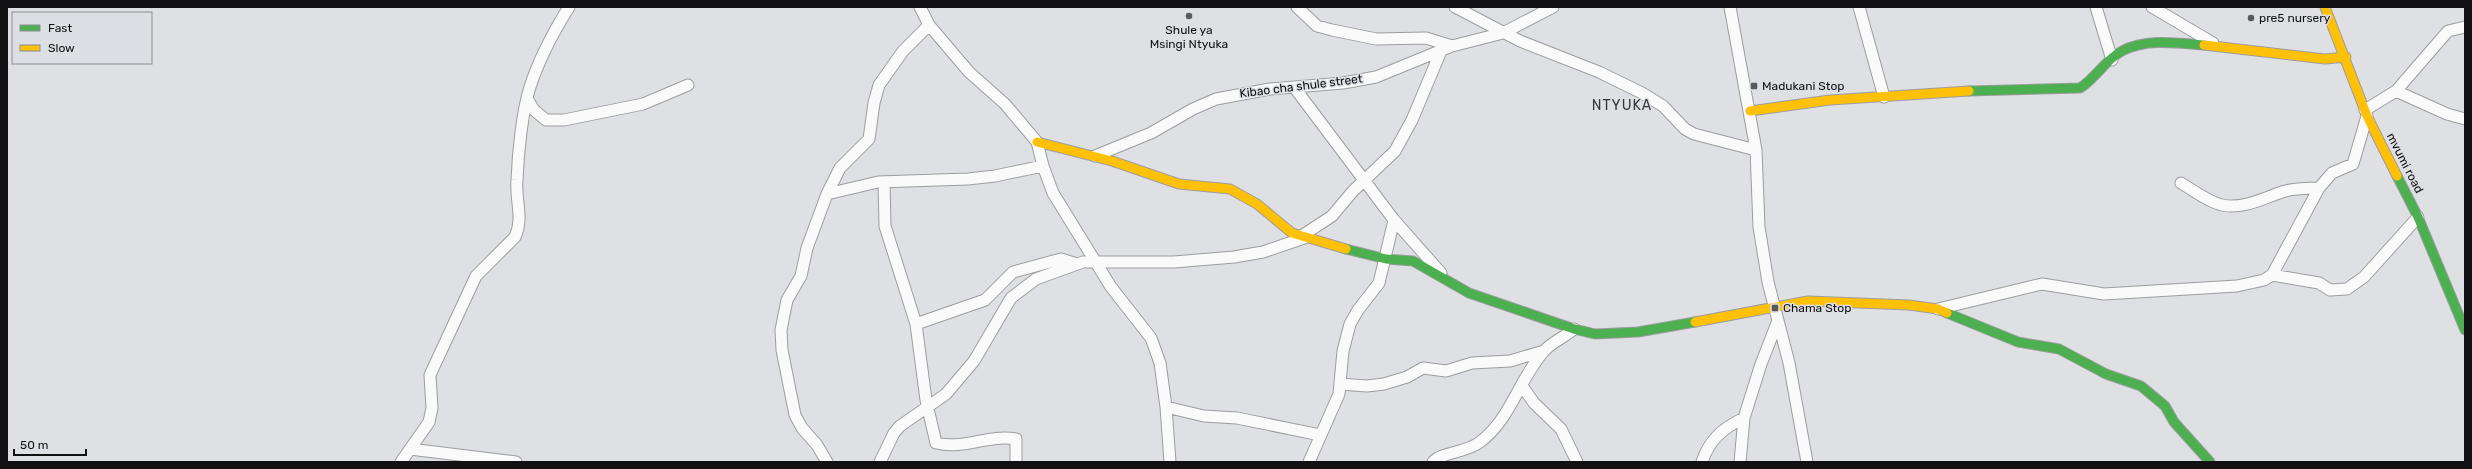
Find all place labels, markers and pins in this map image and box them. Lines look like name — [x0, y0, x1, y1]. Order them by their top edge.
marker: Shule ya Msingi Ntyuka — [1184, 11, 1194, 21]
place label: pre5 nursery — [2259, 11, 2331, 25]
marker: pre5 nursery — [2246, 13, 2256, 23]
place label: Shule ya Msingi Ntyuka — [1150, 23, 1228, 51]
place label: Madukani Stop — [1762, 79, 1845, 93]
marker: Madukani Stop — [1749, 81, 1759, 91]
place label: Chama Stop — [1783, 301, 1851, 315]
marker: Chama Stop — [1770, 303, 1780, 313]

